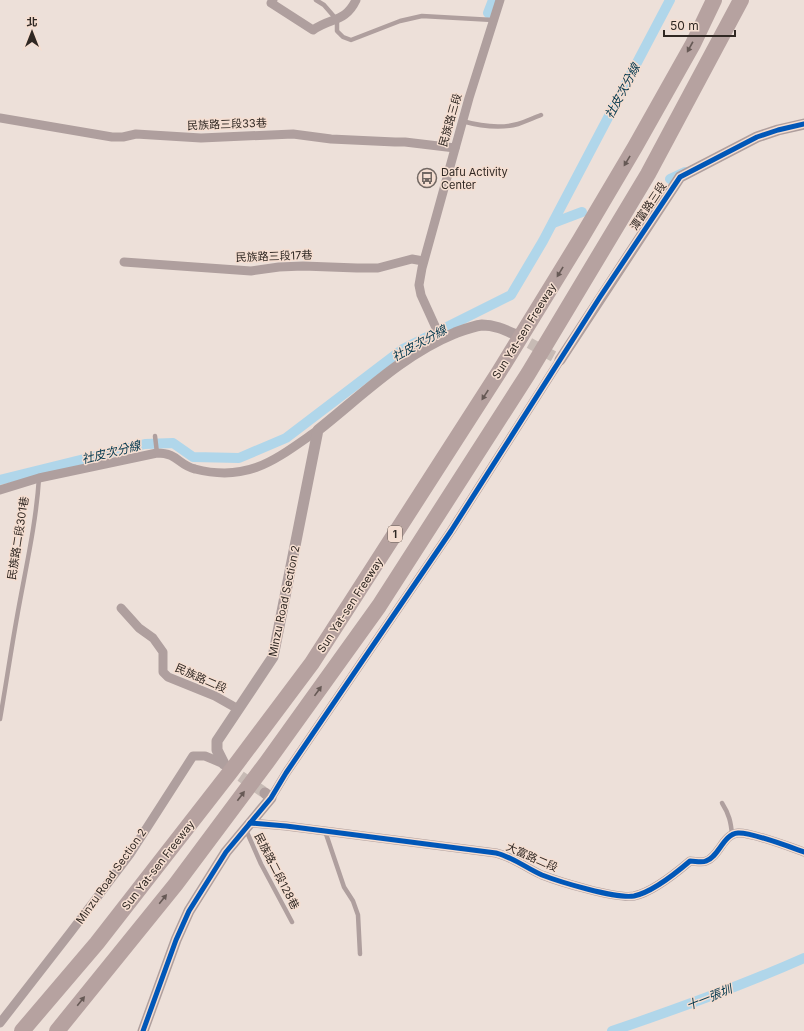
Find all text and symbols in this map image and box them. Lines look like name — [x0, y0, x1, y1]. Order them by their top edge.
north arrow — [12, 12, 52, 52]
scale bar — [664, 12, 735, 38]
text: 北 — [27, 15, 38, 29]
text: 50 m — [670, 18, 699, 33]
one-way arrow — [687, 41, 694, 53]
water label: 社皮次分線 — [601, 59, 644, 121]
street label: 民族路三段 — [436, 92, 464, 148]
street label: 民族路三段33巷 — [187, 116, 267, 132]
one-way arrow — [623, 156, 631, 166]
place label: Dafu Activity Center — [441, 165, 508, 192]
bus stop icon: Dafu Activity Center — [416, 167, 438, 189]
street label: 潭富路三段 — [627, 179, 669, 233]
street label: 民族路三段17巷 — [235, 248, 313, 264]
one-way arrow — [557, 266, 564, 278]
street label: Sun Yat-sen Freeway — [489, 281, 559, 381]
water label: 社皮次分線 — [389, 321, 451, 364]
one-way arrow — [481, 389, 488, 401]
water label: 社皮次分線 — [80, 437, 144, 467]
street label: 民族路二段301巷 — [4, 495, 32, 581]
road number: 1 — [388, 526, 402, 542]
street label: Minzu Road Section 2 — [265, 544, 303, 658]
street label: Sun Yat-sen Freeway — [314, 555, 386, 655]
street label: 民族路二段 — [173, 660, 229, 696]
one-way arrow — [314, 685, 322, 696]
one-way arrow — [237, 790, 246, 801]
street label: Sun Yat-sen Freeway — [119, 817, 197, 913]
street label: Minzu Road Section 2 — [73, 826, 149, 926]
street label: 民族路二段128巷 — [252, 830, 302, 912]
street label: 大富路二段 — [504, 839, 560, 875]
one-way arrow — [159, 894, 167, 905]
water label: 十一張圳 — [684, 980, 736, 1013]
one-way arrow — [77, 995, 86, 1006]

